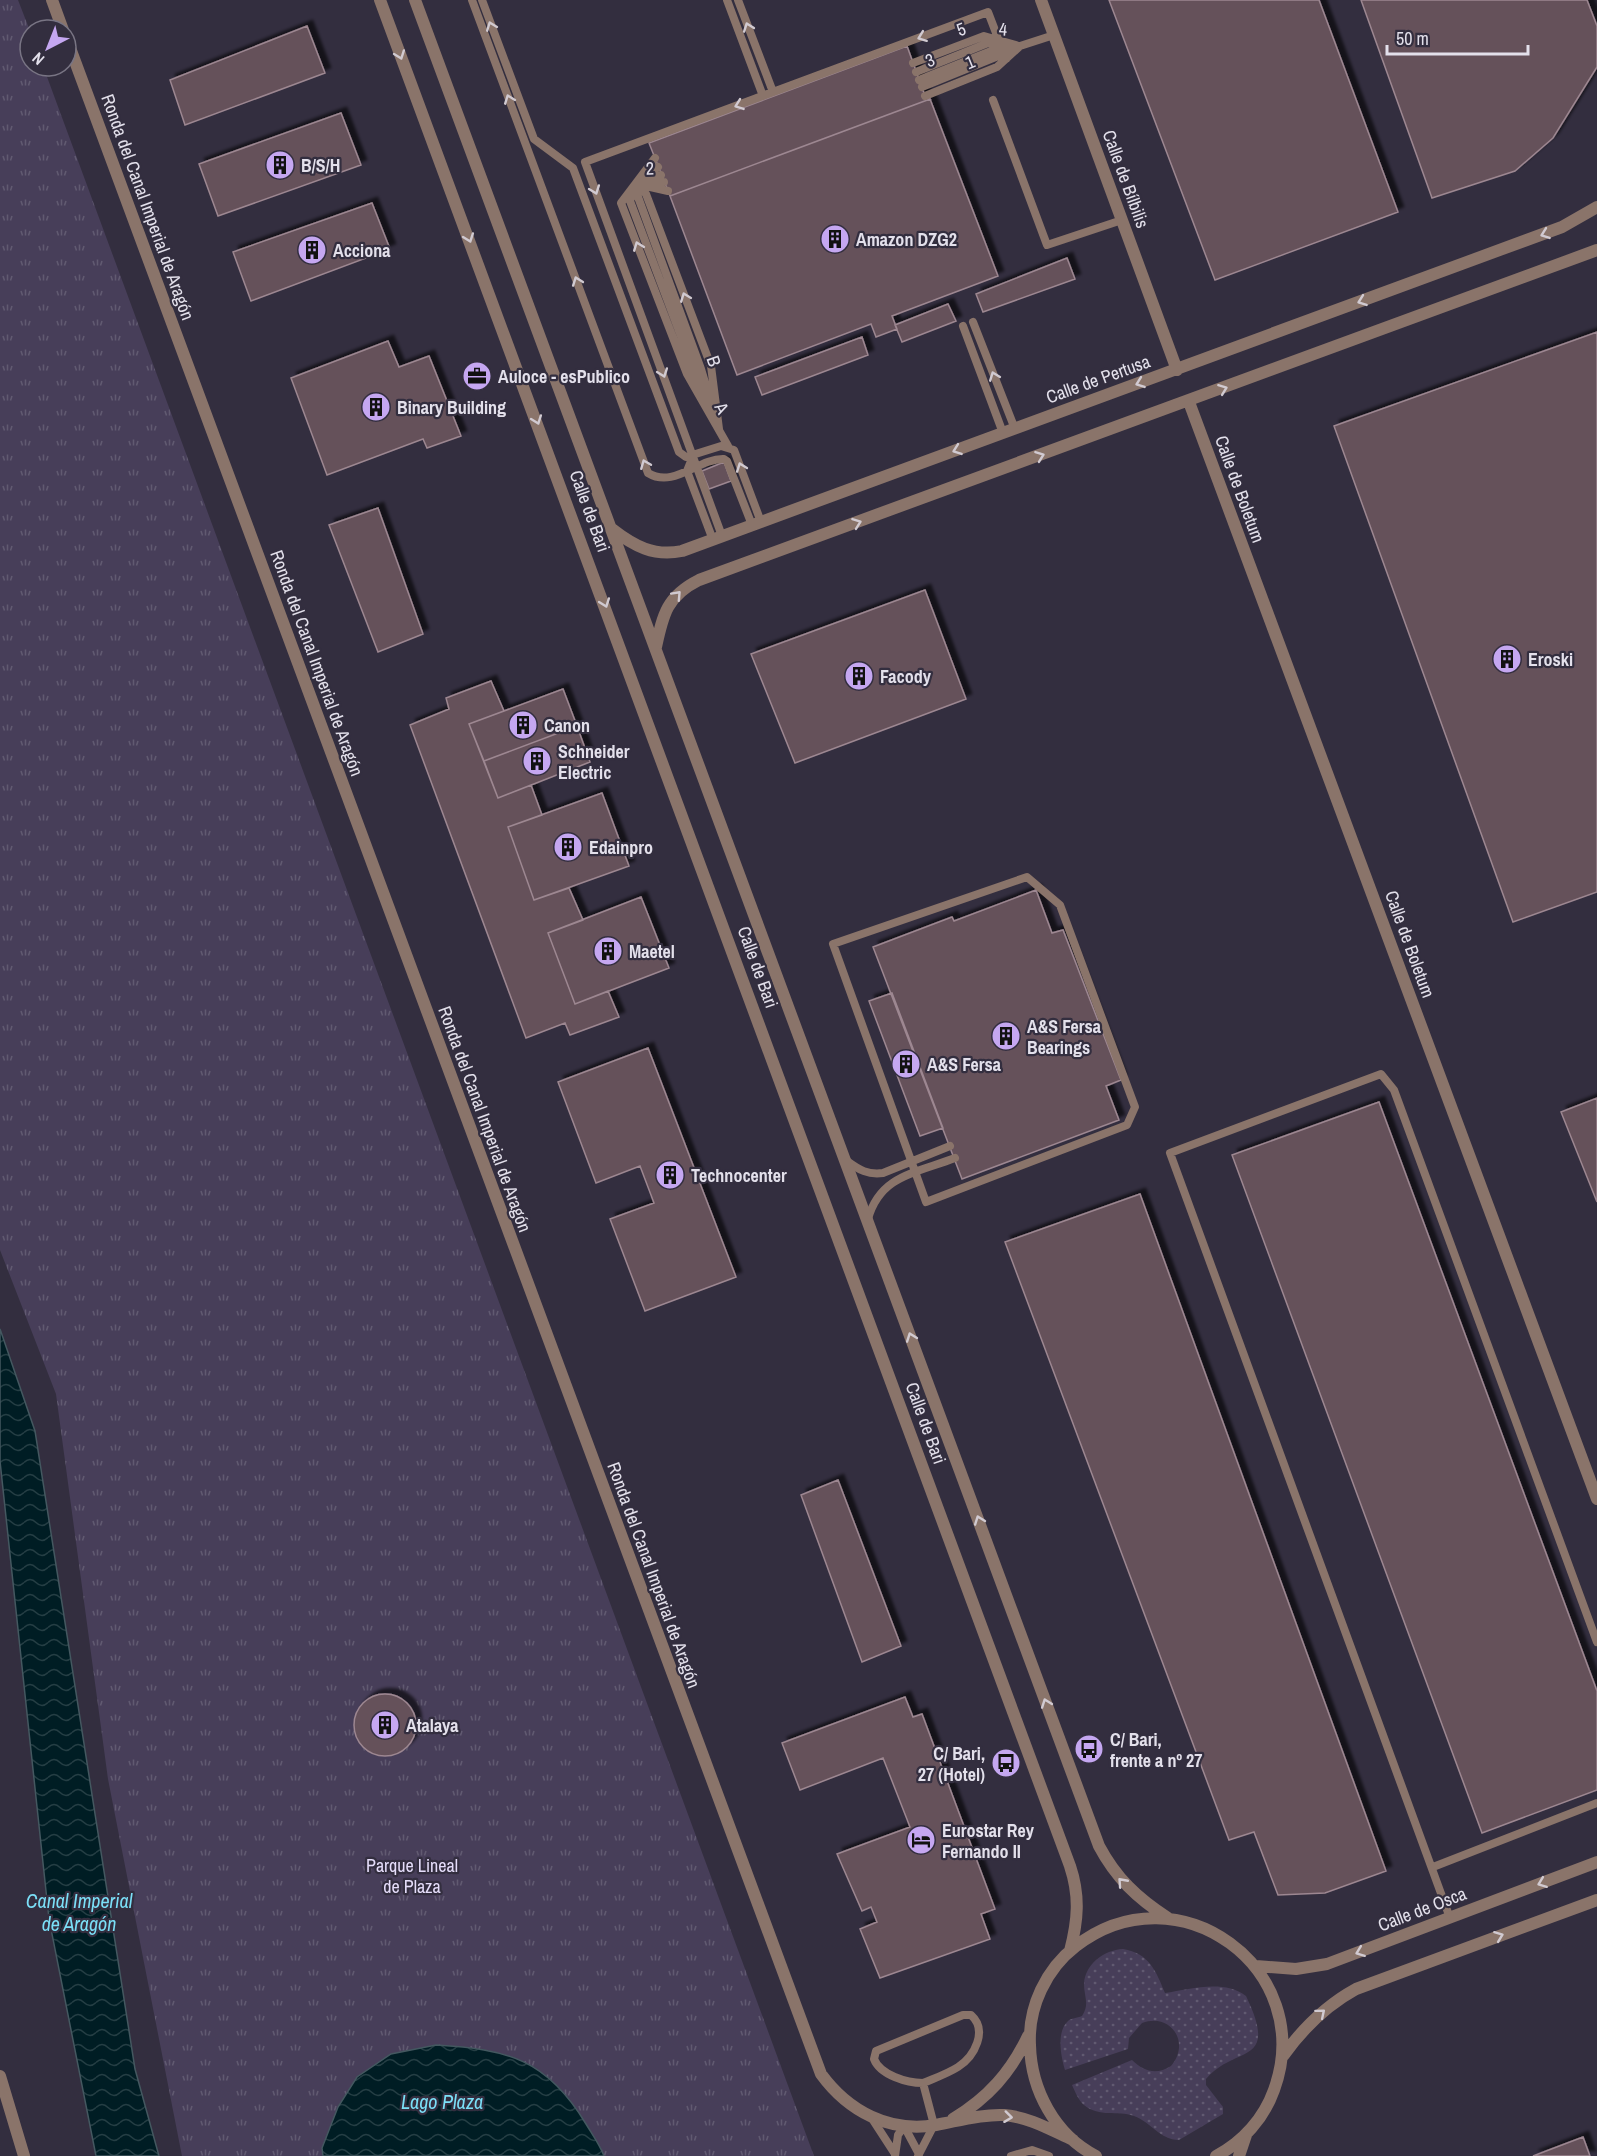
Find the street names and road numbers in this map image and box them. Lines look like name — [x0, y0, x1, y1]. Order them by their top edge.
street label: 5 — [953, 16, 969, 42]
street label: 4 — [998, 16, 1008, 42]
street label: 3 — [922, 47, 938, 73]
street label: 1 — [962, 49, 979, 75]
street label: Ronda del Canal Imperial de Aragón — [95, 91, 201, 323]
street label: Calle de Bílbilis — [1097, 127, 1155, 231]
street label: 2 — [645, 155, 655, 181]
street label: Calle de Pertusa — [1042, 349, 1154, 409]
street label: B — [701, 352, 727, 370]
street label: A — [708, 397, 735, 418]
street label: Calle de Boletum — [1209, 432, 1271, 546]
street label: Calle de Bari — [564, 467, 616, 555]
street label: Ronda del Canal Imperial de Aragón — [264, 547, 370, 779]
street label: Calle de Boletum — [1379, 887, 1441, 1001]
street label: Calle de Bari — [732, 923, 784, 1011]
street label: Ronda del Canal Imperial de Aragón — [432, 1003, 538, 1235]
street label: Calle de Bari — [900, 1379, 952, 1467]
street label: Ronda del Canal Imperial de Aragón — [601, 1459, 707, 1691]
street label: Calle de Osca — [1374, 1881, 1470, 1937]

